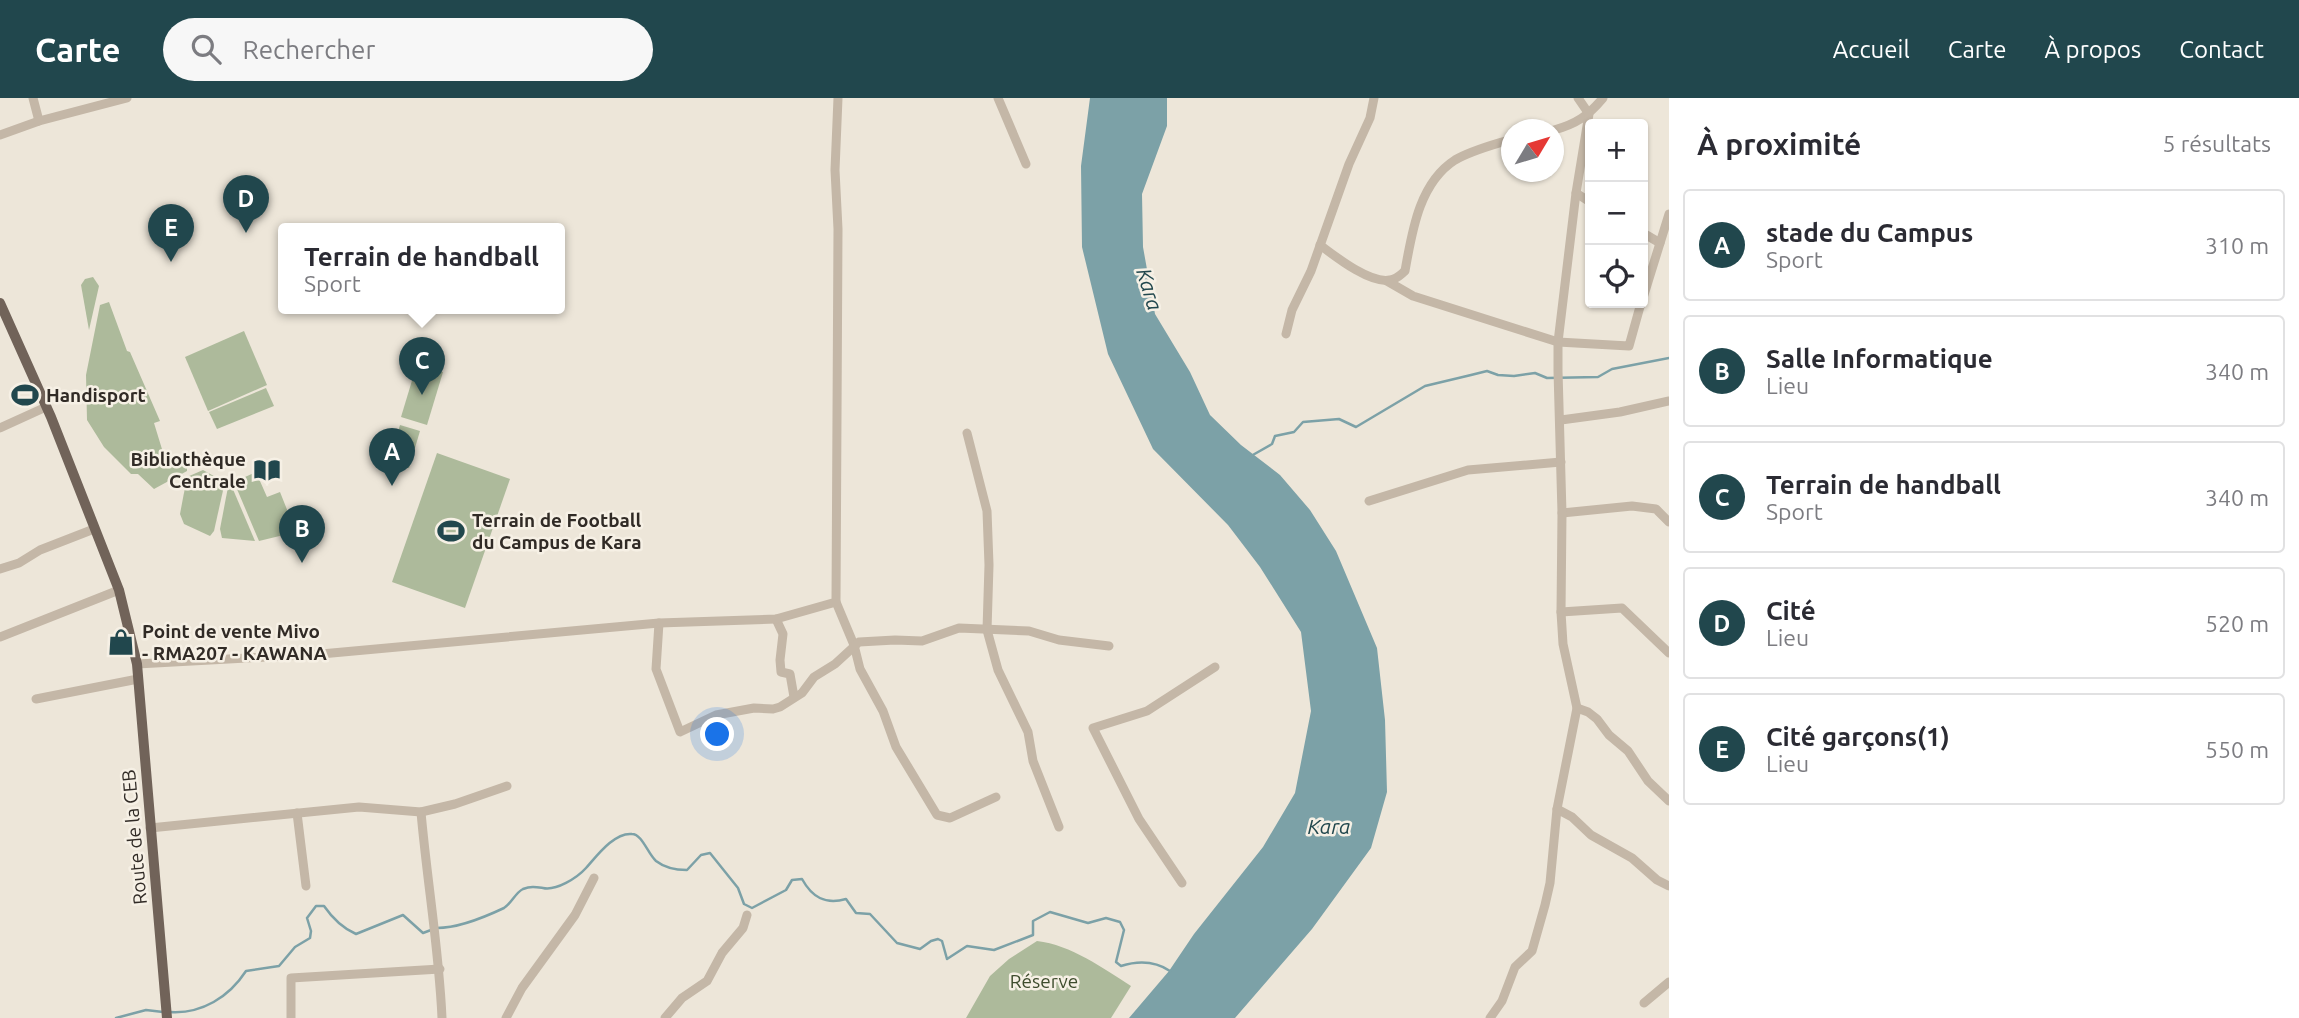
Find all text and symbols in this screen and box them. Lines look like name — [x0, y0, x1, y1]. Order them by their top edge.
search box — [163, 18, 653, 81]
icon: search — [187, 30, 225, 68]
text: Carte — [35, 31, 121, 68]
text: Rechercher — [243, 35, 375, 64]
text: Accueil — [1833, 36, 1910, 63]
text: Carte — [1948, 36, 2007, 63]
text: À propos — [2045, 36, 2141, 63]
text: Contact — [2179, 36, 2264, 63]
north arrow — [1501, 119, 1564, 182]
map controls — [1585, 119, 1648, 308]
button: + — [1585, 119, 1648, 182]
text: À proximité — [1697, 127, 1861, 161]
text: 5 résultats — [2162, 131, 2271, 156]
pin: D — [223, 175, 269, 233]
button: − — [1585, 182, 1648, 245]
pin: E — [148, 204, 194, 262]
text: stade du Campus — [1766, 218, 1973, 247]
popup — [278, 223, 565, 314]
text: A — [1714, 233, 1730, 258]
text: 310 m — [2205, 233, 2269, 258]
text: Terrain de handball — [304, 242, 539, 271]
button: locate — [1585, 245, 1648, 308]
text: Sport — [1766, 247, 1823, 272]
water label: Kara — [1132, 265, 1168, 313]
text: Sport — [304, 271, 361, 296]
pin: C — [399, 337, 445, 395]
text: Salle Informatique — [1766, 344, 1993, 373]
text: B — [1714, 359, 1730, 384]
text: 340 m — [2205, 359, 2269, 384]
text: Lieu — [1766, 373, 1809, 398]
sports icon: Handisport — [10, 380, 40, 410]
place label: Handisport — [46, 384, 146, 406]
pin: A — [369, 428, 415, 486]
place label: Bibliothèque Centrale — [131, 448, 246, 492]
library icon: Bibliothèque Centrale — [252, 455, 282, 485]
text: Terrain de handball — [1766, 470, 2001, 499]
text: C — [1715, 485, 1729, 510]
text: 340 m — [2205, 485, 2269, 510]
text: Sport — [1766, 499, 1823, 524]
pin: B — [279, 505, 325, 563]
place label: Terrain de Football du Campus de Kara — [472, 509, 642, 553]
sports icon: Terrain de Football du Campus de Kara — [436, 516, 466, 546]
text: Cité — [1766, 596, 1816, 625]
text: D — [1714, 611, 1730, 636]
text: 520 m — [2205, 611, 2269, 636]
place label: Point de vente Mivo - RMA207 - KAWANA — [142, 620, 328, 664]
text: Lieu — [1766, 625, 1809, 650]
shop icon: Point de vente Mivo - RMA207 - KAWANA — [106, 627, 136, 657]
your location — [700, 717, 734, 751]
text: Cité garçons(1) — [1766, 722, 1950, 751]
text: E — [1715, 737, 1729, 762]
text: 550 m — [2205, 737, 2269, 762]
text: Lieu — [1766, 751, 1809, 776]
street label: Route de la CEB — [117, 769, 151, 905]
water label: Kara — [1308, 814, 1350, 838]
park label: Réserve — [1010, 970, 1078, 992]

